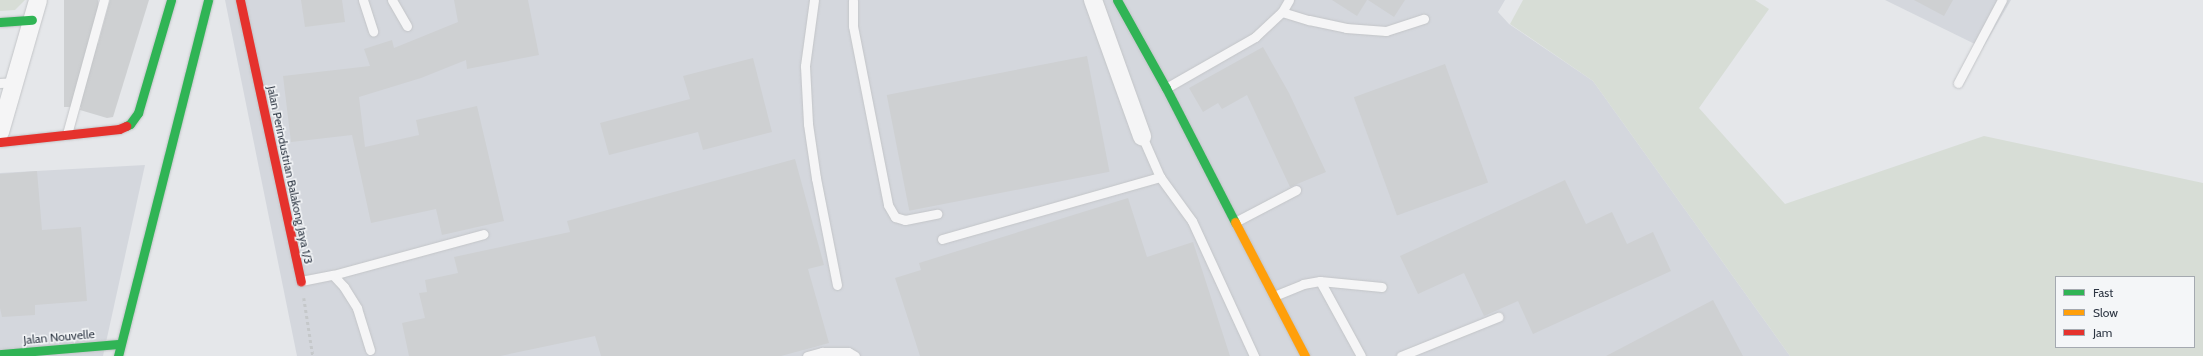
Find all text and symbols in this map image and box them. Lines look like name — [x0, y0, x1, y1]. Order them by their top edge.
street label: Jalan Perindustrian Balakong Jaya 1/3 — [264, 85, 316, 265]
legend — [2055, 276, 2195, 348]
text: Fast — [2093, 285, 2113, 300]
text: Slow — [2093, 305, 2118, 320]
text: Jam — [2093, 325, 2112, 340]
street label: Jalan Nouvelle — [23, 327, 95, 347]

